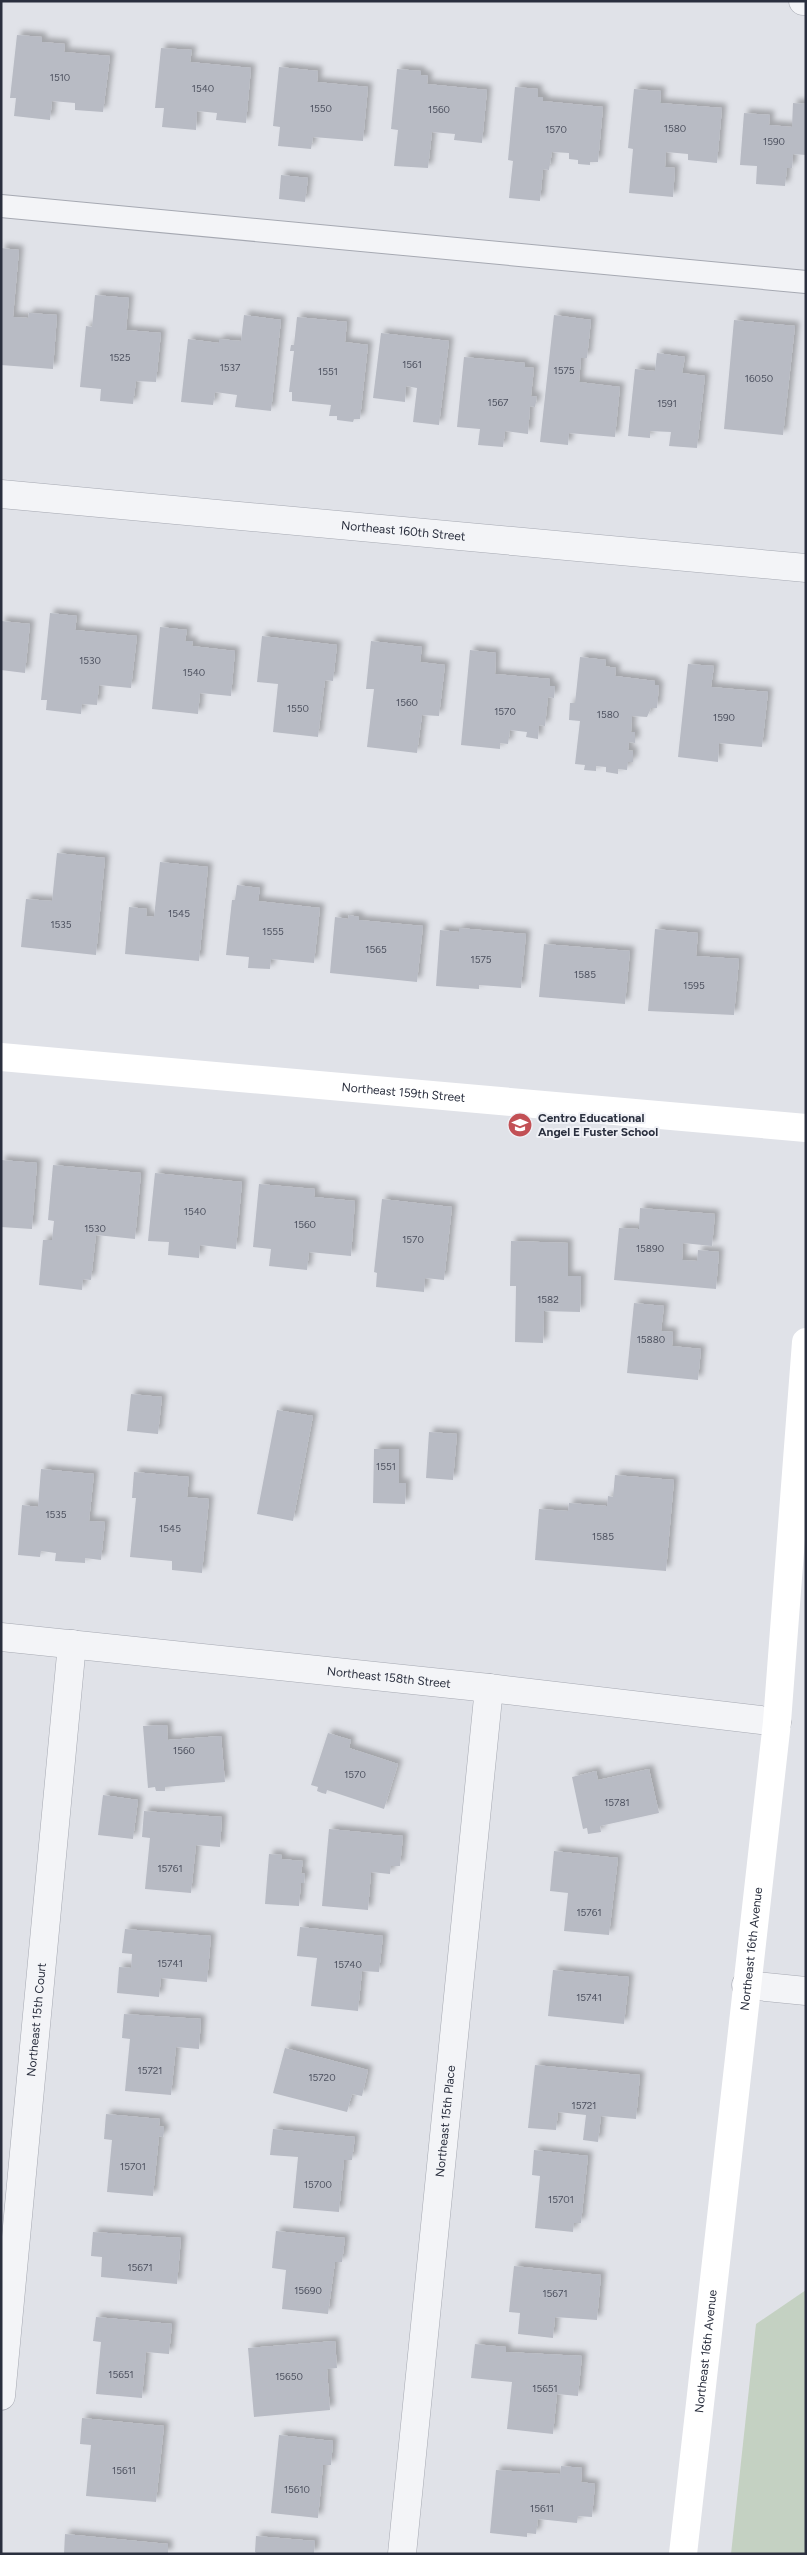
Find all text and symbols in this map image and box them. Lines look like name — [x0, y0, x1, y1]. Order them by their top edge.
house number: 1510 — [50, 71, 70, 84]
house number: 1540 — [192, 82, 214, 95]
house number: 1550 — [310, 102, 332, 115]
house number: 1560 — [428, 103, 450, 116]
house number: 1580 — [664, 122, 686, 135]
house number: 1570 — [545, 123, 567, 136]
house number: 1590 — [763, 135, 785, 148]
house number: 1525 — [109, 351, 131, 364]
house number: 1561 — [402, 358, 422, 371]
house number: 1537 — [220, 361, 241, 374]
house number: 1575 — [554, 364, 575, 377]
house number: 1551 — [318, 365, 338, 378]
house number: 16050 — [745, 372, 773, 385]
house number: 1567 — [488, 396, 509, 409]
house number: 1591 — [657, 397, 677, 410]
street label: Northeast 160th Street — [341, 518, 466, 544]
house number: 1530 — [79, 654, 101, 667]
house number: 1540 — [183, 666, 205, 679]
house number: 1560 — [396, 696, 418, 709]
house number: 1550 — [287, 702, 309, 715]
house number: 1570 — [494, 705, 516, 718]
house number: 1580 — [597, 708, 619, 721]
house number: 1590 — [713, 711, 735, 724]
house number: 1545 — [168, 907, 190, 920]
house number: 1535 — [50, 918, 72, 931]
house number: 1555 — [262, 925, 284, 938]
house number: 1565 — [365, 943, 387, 956]
house number: 1575 — [471, 953, 492, 966]
house number: 1585 — [574, 968, 596, 981]
house number: 1595 — [683, 979, 705, 992]
street label: Northeast 159th Street — [341, 1080, 466, 1105]
place label: Centro Educational Angel E Fuster School — [538, 1111, 658, 1139]
school or university icon: Centro Educational Angel E Fuster School — [507, 1112, 533, 1138]
house number: 1540 — [184, 1205, 206, 1218]
house number: 1560 — [294, 1218, 316, 1231]
house number: 1530 — [84, 1222, 106, 1235]
house number: 1570 — [402, 1233, 424, 1246]
house number: 15890 — [636, 1242, 664, 1255]
house number: 1582 — [537, 1293, 559, 1306]
house number: 15880 — [637, 1333, 665, 1346]
house number: 1551 — [376, 1460, 396, 1473]
house number: 1535 — [45, 1508, 67, 1521]
house number: 1545 — [159, 1522, 181, 1535]
house number: 1585 — [592, 1530, 614, 1543]
street label: Northeast 158th Street — [326, 1664, 452, 1691]
house number: 1560 — [173, 1744, 195, 1757]
house number: 1570 — [344, 1768, 366, 1781]
house number: 15781 — [604, 1796, 630, 1809]
house number: 15761 — [157, 1862, 183, 1875]
street label: Northeast 16th Avenue — [737, 1886, 765, 2011]
house number: 15761 — [576, 1906, 602, 1919]
house number: 15741 — [157, 1957, 183, 1970]
house number: 15740 — [334, 1958, 362, 1971]
street label: Northeast 15th Court — [24, 1962, 49, 2077]
house number: 15741 — [576, 1991, 602, 2004]
house number: 15721 — [138, 2064, 162, 2077]
street label: Northeast 15th Place — [433, 2064, 458, 2178]
house number: 15720 — [308, 2071, 336, 2084]
house number: 15721 — [572, 2099, 596, 2112]
house number: 15701 — [120, 2160, 146, 2173]
house number: 15700 — [304, 2178, 332, 2191]
house number: 15701 — [548, 2193, 574, 2206]
house number: 15671 — [127, 2261, 153, 2274]
house number: 15690 — [294, 2284, 322, 2297]
house number: 15671 — [542, 2287, 568, 2300]
street label: Northeast 16th Avenue — [692, 2288, 720, 2414]
house number: 15651 — [108, 2368, 134, 2381]
house number: 15650 — [275, 2370, 303, 2383]
house number: 15651 — [532, 2382, 558, 2395]
house number: 15611 — [112, 2464, 136, 2477]
house number: 15610 — [284, 2483, 310, 2496]
house number: 15611 — [530, 2502, 554, 2515]

